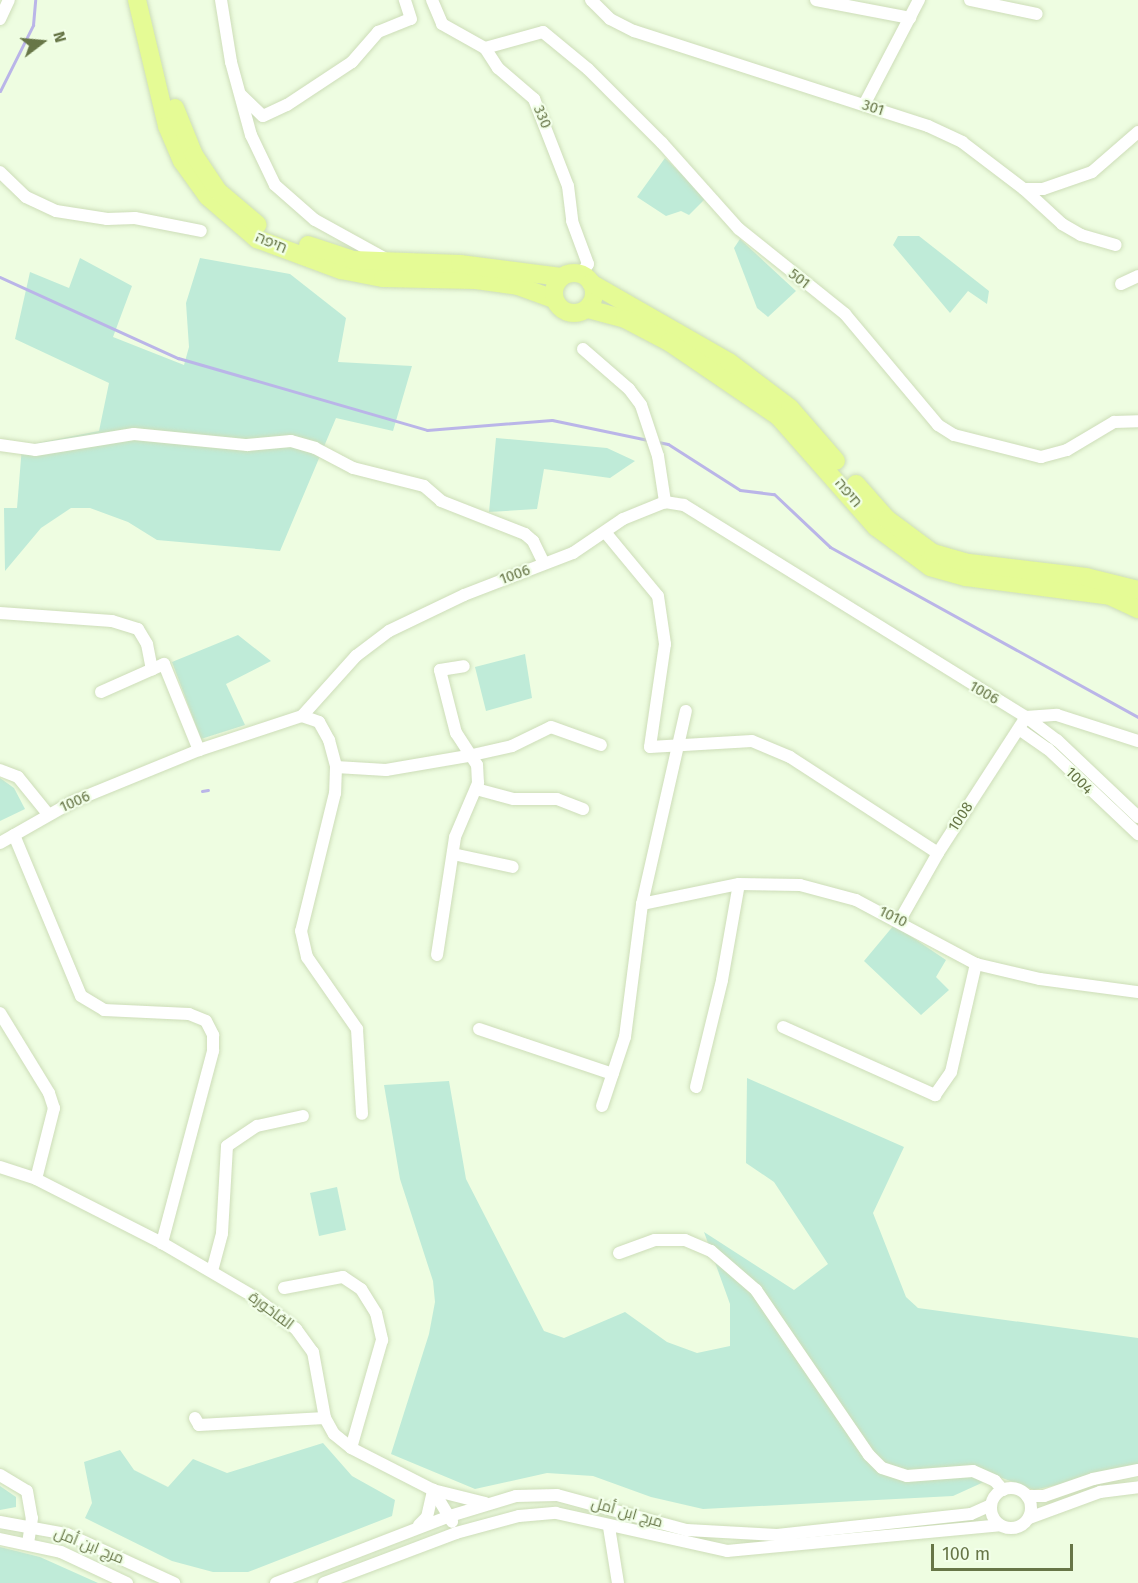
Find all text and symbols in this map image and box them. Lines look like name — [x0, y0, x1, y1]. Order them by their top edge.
north arrow — [12, 12, 72, 72]
text: N — [49, 29, 70, 45]
street label: 301 — [860, 96, 886, 120]
street label: 330 — [529, 103, 555, 131]
street label: חיפה — [253, 228, 289, 258]
street label: 501 — [785, 265, 813, 293]
street label: חיפה — [831, 475, 865, 511]
street label: 1006 — [497, 561, 533, 589]
street label: 1006 — [966, 677, 1002, 709]
street label: 1004 — [1062, 764, 1096, 798]
street label: 1006 — [57, 787, 93, 817]
street label: 1008 — [945, 799, 977, 835]
street label: 1010 — [876, 902, 910, 932]
street label: الفاخورة — [245, 1288, 297, 1334]
street label: مرج ابن أمل — [589, 1494, 665, 1532]
street label: مرج ابن أمل — [52, 1524, 126, 1568]
scale bar — [934, 1532, 1076, 1570]
text: 100 m — [942, 1543, 990, 1565]

